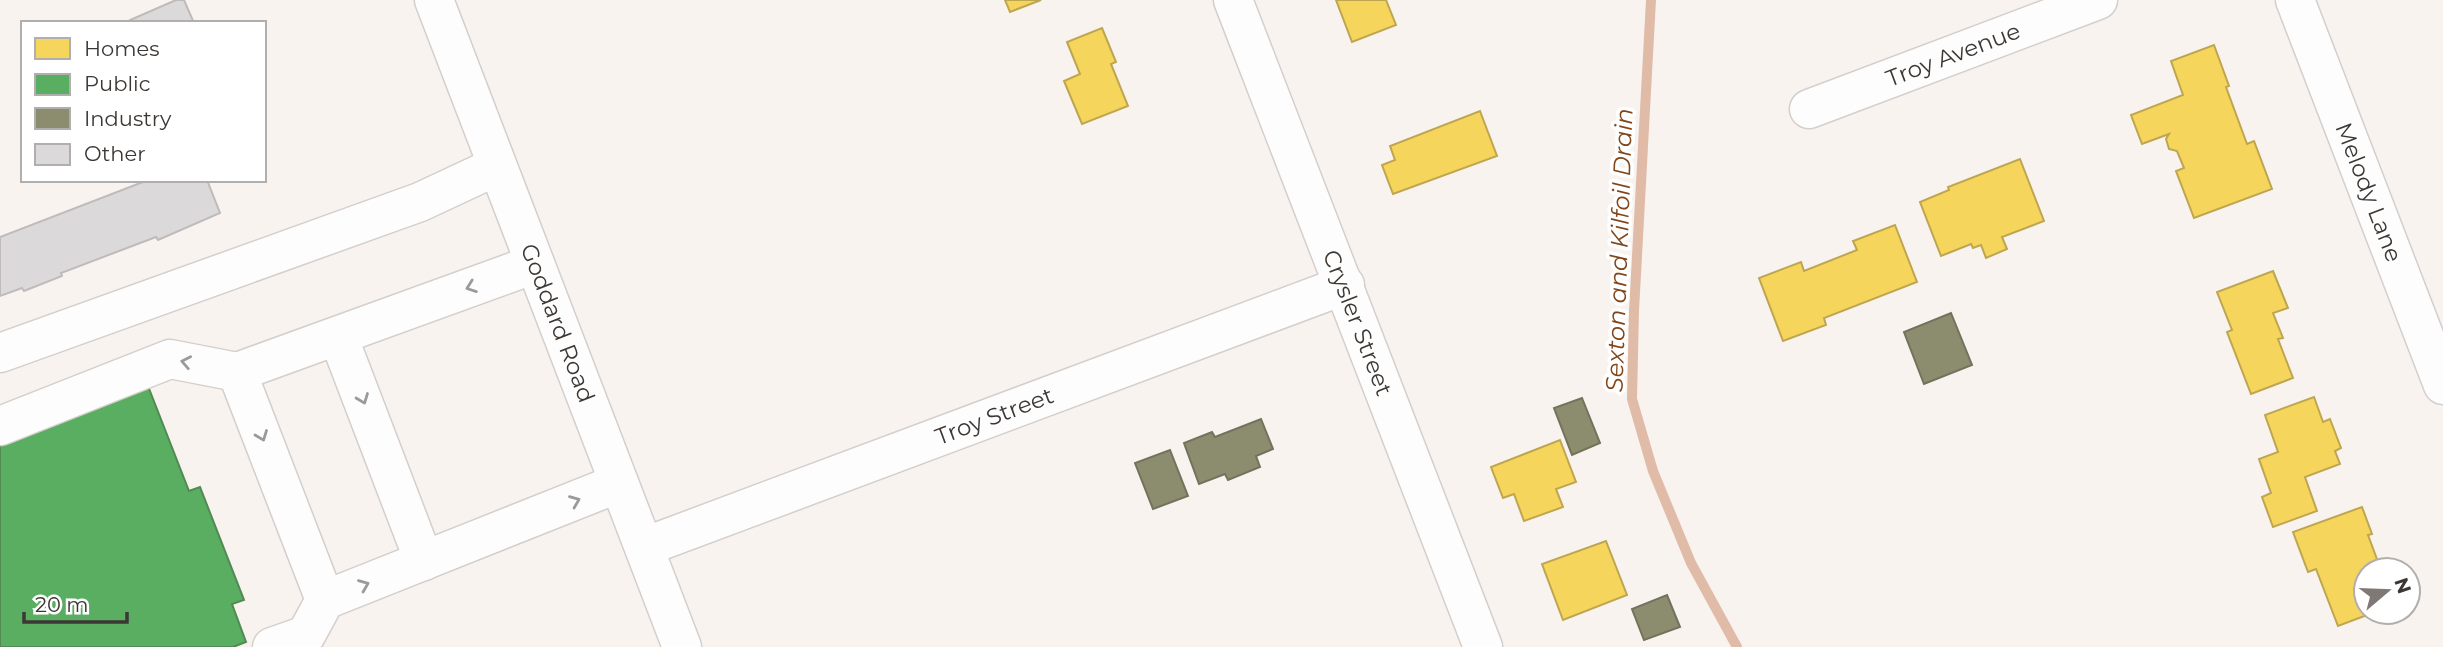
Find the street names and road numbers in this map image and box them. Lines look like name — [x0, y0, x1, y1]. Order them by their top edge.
street label: Troy Avenue — [1882, 17, 2024, 93]
street label: Melody Lane — [2329, 119, 2408, 266]
street label: Goddard Road — [515, 240, 601, 406]
street label: Crysler Street — [1317, 246, 1399, 400]
street label: Troy Street — [931, 381, 1057, 451]

